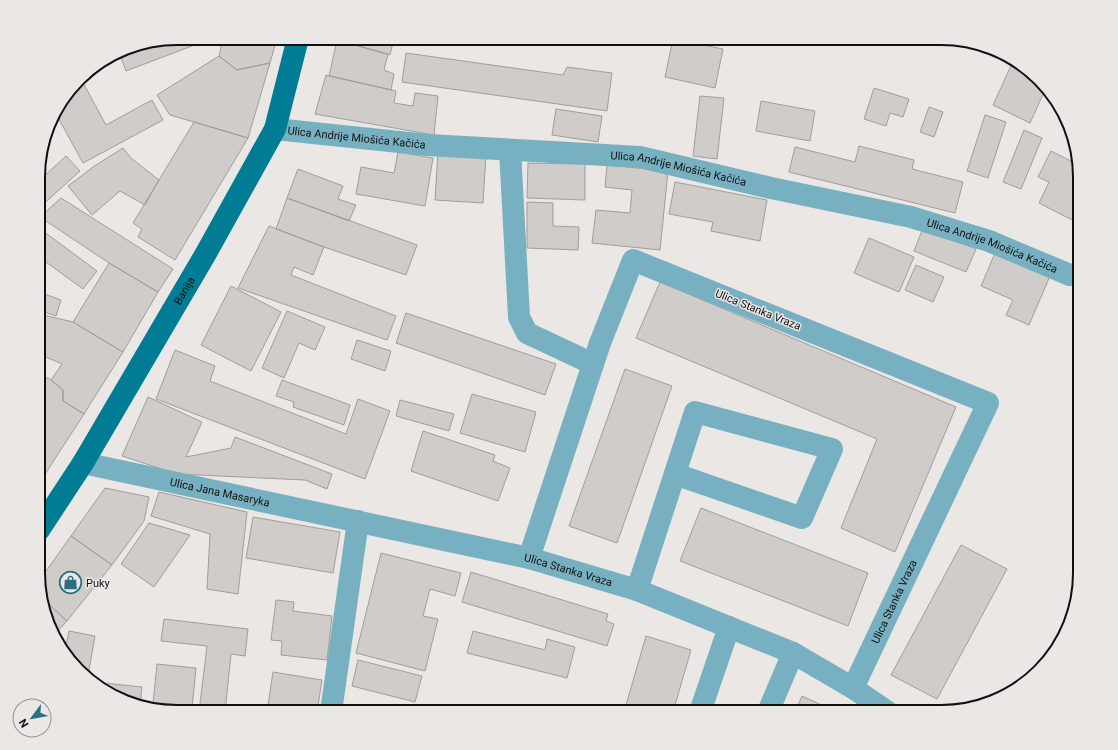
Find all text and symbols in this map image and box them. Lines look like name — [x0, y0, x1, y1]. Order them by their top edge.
street label: Ulica Andrije Miošića Kačića — [287, 124, 426, 151]
street label: Ulica Andrije Miošića Kačića — [610, 149, 748, 188]
street label: Ulica Andrije Miošića Kačića — [925, 216, 1060, 276]
street label: Banija — [171, 274, 197, 307]
street label: Ulica Stanka Vraza — [713, 287, 803, 333]
street label: Ulica Jana Masaryka — [169, 475, 271, 509]
street label: Ulica Stanka Vraza — [523, 551, 614, 589]
street label: Ulica Stanka Vraza — [869, 558, 919, 646]
shop icon: Puky — [58, 570, 84, 596]
place label: Puky — [86, 577, 111, 590]
north arrow — [12, 698, 52, 738]
text: N — [16, 716, 32, 730]

